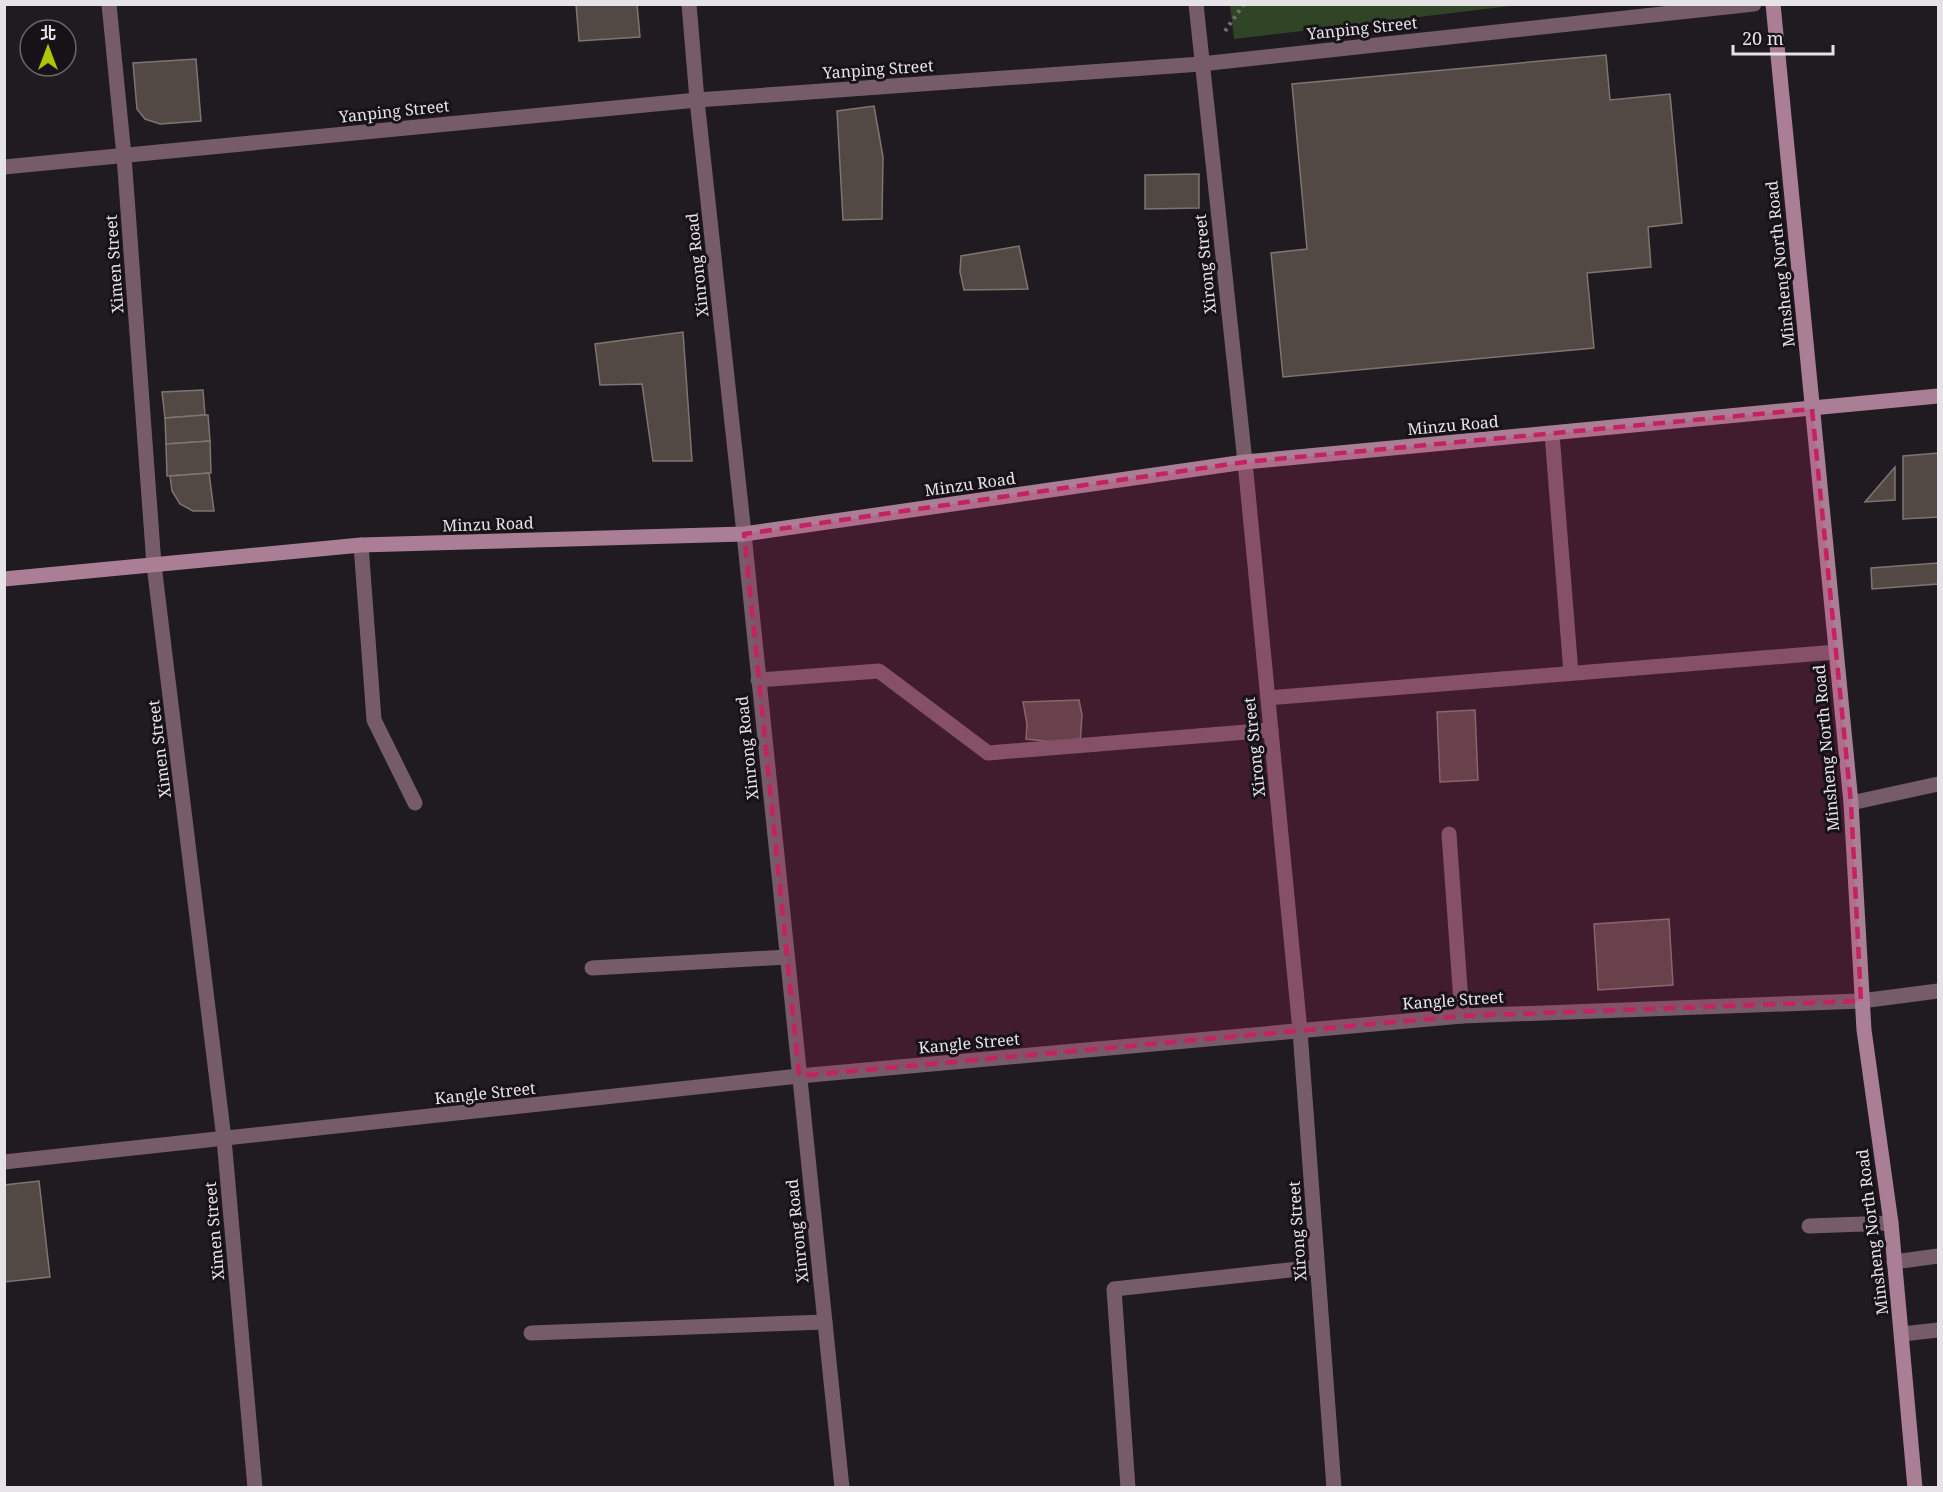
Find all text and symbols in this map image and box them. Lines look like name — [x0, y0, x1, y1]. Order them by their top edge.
street label: Yanping Street — [1305, 11, 1419, 45]
north arrow — [18, 18, 78, 78]
scale bar — [1733, 18, 1834, 56]
text: 北 — [40, 22, 56, 44]
text: 20 m — [1742, 26, 1784, 50]
street label: Yanping Street — [821, 54, 935, 84]
street label: Yanping Street — [337, 94, 451, 128]
street label: Minsheng North Road — [1760, 180, 1800, 348]
street label: Xinrong Road — [681, 212, 713, 318]
street label: Xirong Street — [1189, 213, 1221, 315]
street label: Ximen Street — [100, 214, 128, 314]
street label: Minzu Road — [1406, 410, 1500, 440]
street label: Minzu Road — [923, 467, 1017, 501]
street label: Minzu Road — [442, 511, 534, 537]
street label: Minsheng North Road — [1808, 664, 1844, 832]
street label: Xinrong Road — [731, 695, 763, 801]
street label: Xirong Street — [1238, 696, 1270, 798]
street label: Ximen Street — [142, 698, 176, 799]
street label: Kangle Street — [1402, 985, 1505, 1015]
street label: Kangle Street — [918, 1028, 1021, 1058]
street label: Kangle Street — [433, 1077, 537, 1109]
street label: Minsheng North Road — [1851, 1148, 1893, 1316]
street label: Xinrong Road — [781, 1178, 813, 1284]
street label: Xirong Street — [1283, 1180, 1311, 1282]
street label: Ximen Street — [199, 1181, 229, 1281]

